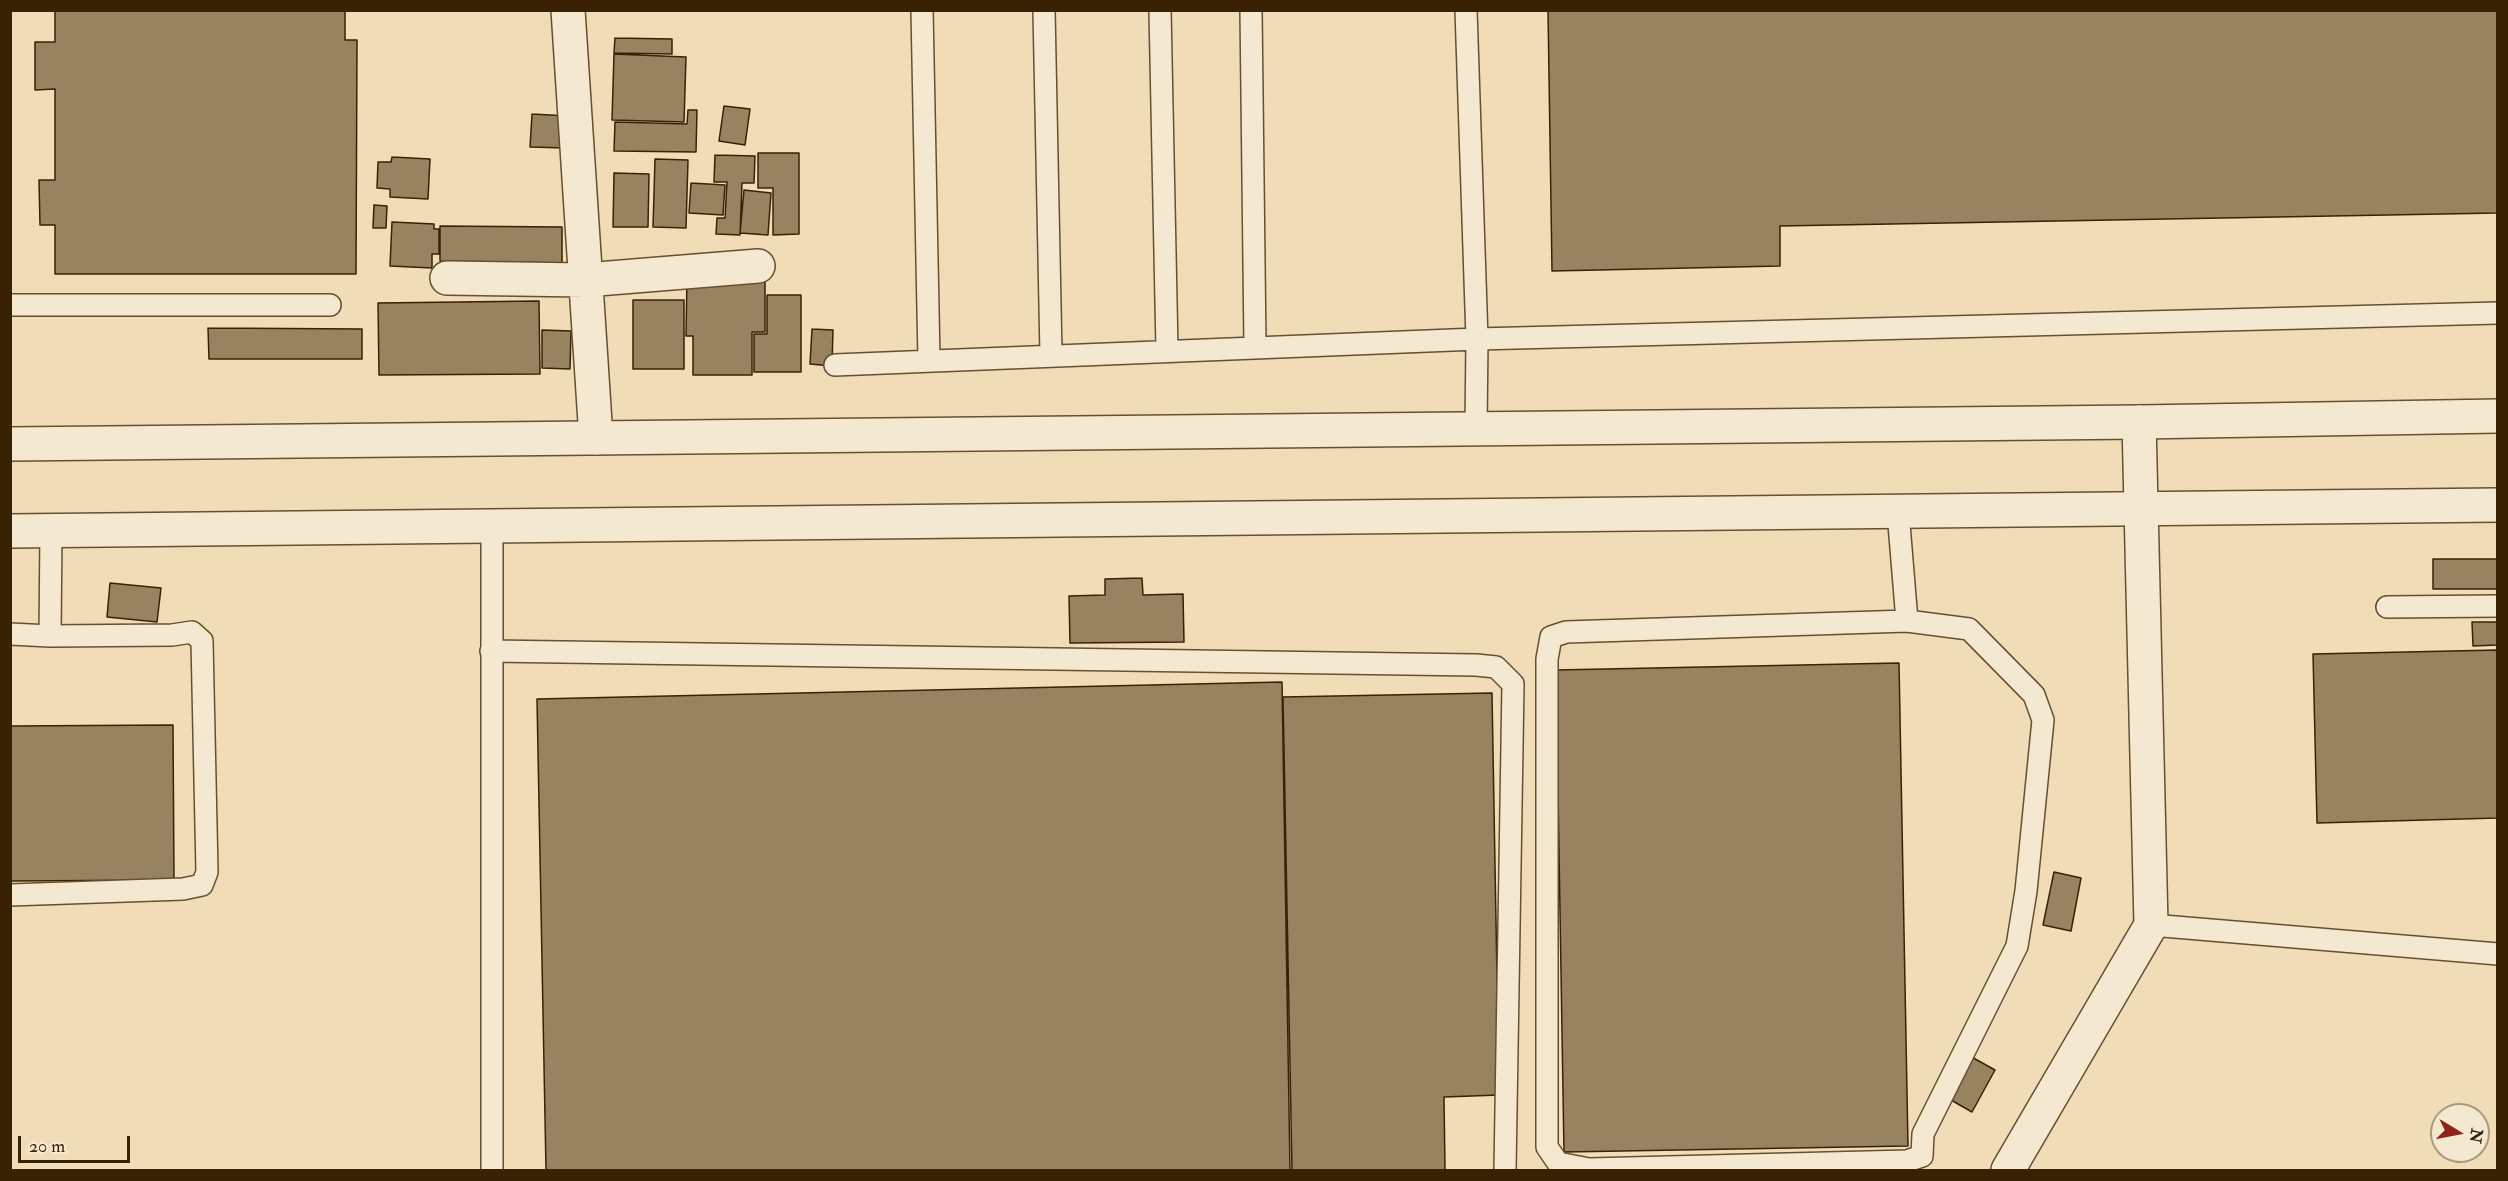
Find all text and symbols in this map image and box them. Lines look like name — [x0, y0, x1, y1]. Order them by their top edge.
north arrow — [2430, 1103, 2490, 1163]
scale bar — [21, 1124, 134, 1162]
text: N — [2465, 1127, 2487, 1145]
text: 20 m — [29, 1135, 65, 1158]

